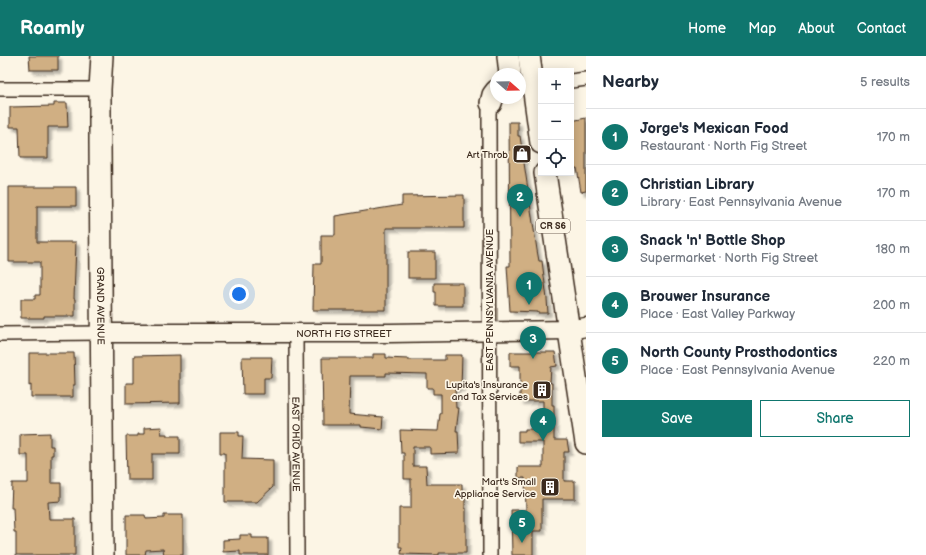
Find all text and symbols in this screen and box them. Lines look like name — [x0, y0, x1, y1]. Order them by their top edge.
text: Roamly — [20, 17, 84, 40]
text: Home — [688, 20, 726, 37]
text: Map — [748, 20, 776, 37]
text: About — [798, 20, 835, 37]
text: Contact — [857, 20, 906, 37]
north arrow — [490, 68, 526, 104]
map controls — [538, 68, 574, 176]
button: + — [538, 68, 574, 104]
text: Nearby — [602, 72, 659, 92]
text: 5 results — [860, 74, 910, 90]
button: − — [538, 104, 574, 140]
text: Jorge's Mexican Food — [640, 119, 788, 138]
text: 1 — [612, 129, 618, 145]
text: 170 m — [877, 129, 910, 145]
text: Restaurant · North Fig Street — [640, 138, 807, 154]
button: locate — [538, 140, 574, 176]
shop icon: Art Throb — [511, 143, 533, 165]
place label: Art Throb — [467, 149, 508, 161]
text: Christian Library — [640, 175, 754, 194]
pin: 2 — [507, 184, 533, 217]
text: 2 — [611, 185, 619, 201]
text: 170 m — [877, 185, 910, 201]
text: Library · East Pennsylvania Avenue — [640, 194, 842, 210]
road number: CR S6 — [536, 219, 570, 233]
street label: EAST PENNSYLVANIA AVENUE — [484, 228, 496, 371]
text: Snack 'n' Bottle Shop — [640, 231, 785, 250]
text: 3 — [611, 241, 619, 257]
text: 180 m — [875, 241, 910, 257]
text: Supermarket · North Fig Street — [640, 250, 818, 266]
street label: GRAND AVENUE — [94, 267, 106, 345]
pin: 1 — [516, 272, 542, 305]
your location — [229, 284, 249, 304]
text: Brouwer Insurance — [640, 287, 770, 306]
text: 4 — [611, 297, 619, 313]
text: 200 m — [873, 297, 910, 313]
text: Place · East Valley Parkway — [640, 306, 795, 322]
pin: 3 — [520, 326, 546, 359]
street label: NORTH FIG STREET — [296, 328, 392, 340]
text: North County Prosthodontics — [640, 343, 837, 362]
text: 5 — [611, 353, 619, 369]
text: 220 m — [873, 353, 910, 369]
text: Place · East Pennsylvania Avenue — [640, 362, 835, 378]
place label: Lupita's Insurance and Tax Services — [446, 379, 528, 403]
building icon: Lupita's Insurance and Tax Services — [531, 379, 553, 401]
street label: EAST OHIO AVENUE — [289, 396, 302, 492]
button: Save — [602, 400, 752, 437]
button: Share — [760, 400, 910, 437]
pin: 4 — [530, 408, 556, 441]
place label: Mart's Small Appliance Service — [455, 476, 536, 500]
building icon: Mart's Small Appliance Service — [539, 476, 561, 498]
pin: 5 — [509, 510, 535, 543]

